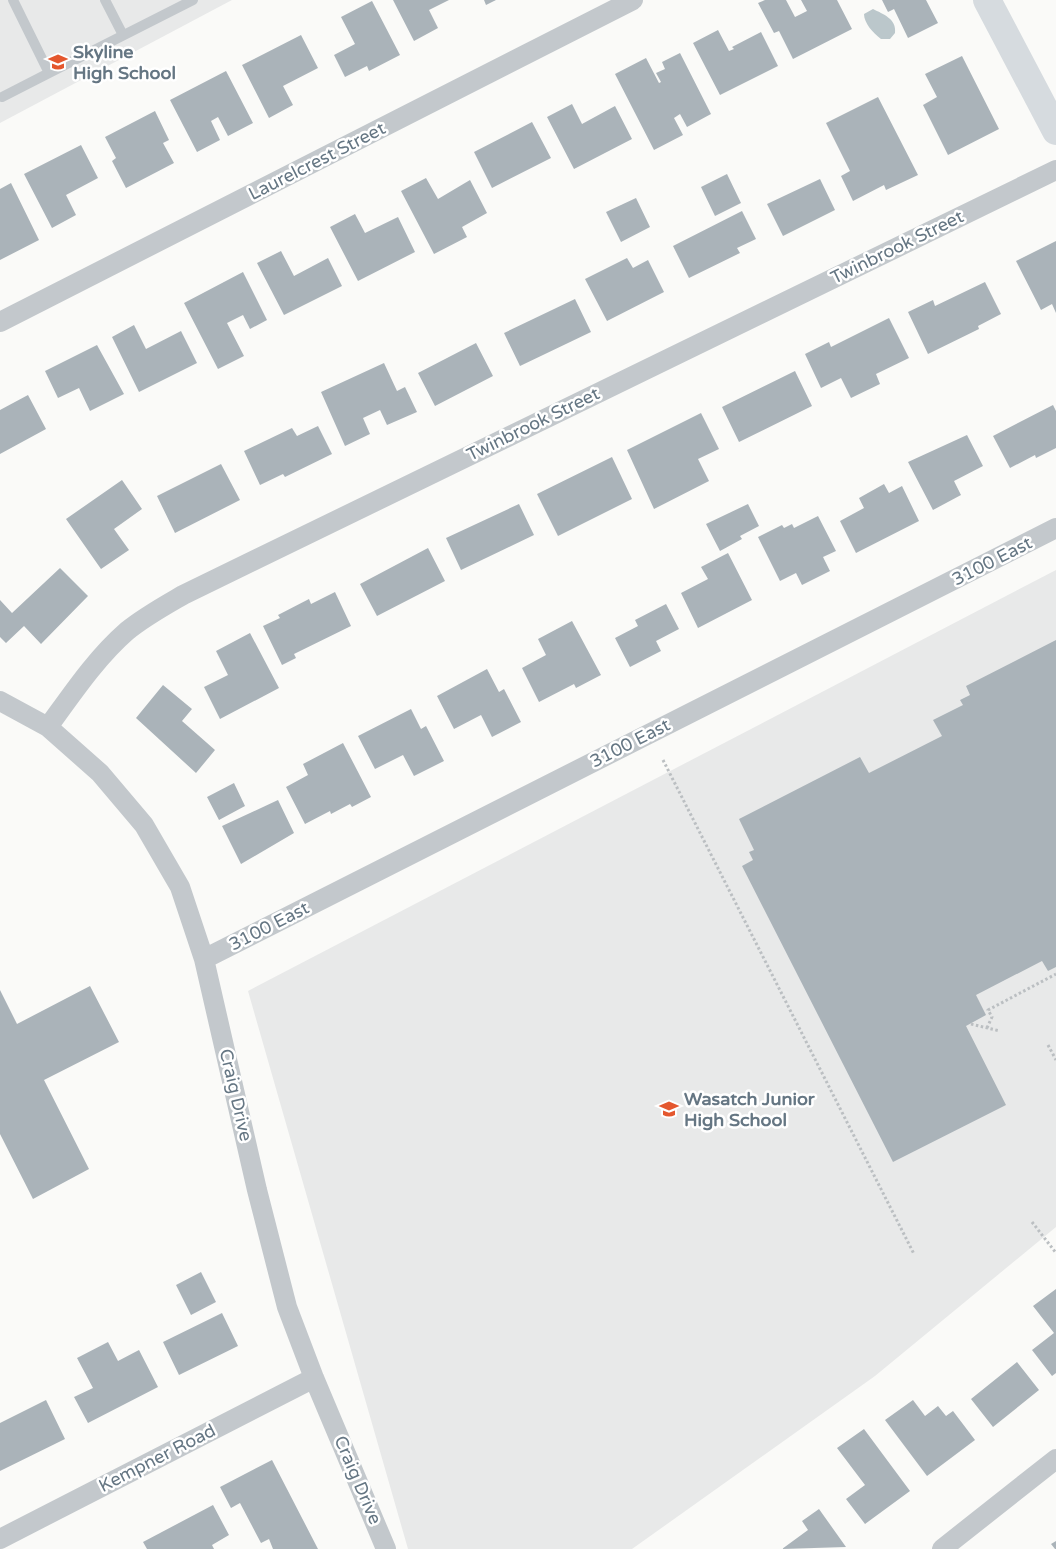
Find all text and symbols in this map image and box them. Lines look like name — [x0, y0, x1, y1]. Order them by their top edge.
place label: Skyline High School — [73, 41, 176, 84]
school or university icon: Skyline High School — [47, 51, 69, 73]
street label: Laurelcrest Street — [245, 117, 389, 205]
street label: Twinbrook Street — [827, 205, 967, 289]
street label: Twinbrook Street — [463, 382, 603, 466]
street label: 3100 East — [948, 531, 1036, 591]
street label: 3100 East — [586, 713, 674, 773]
street label: 3100 East — [225, 896, 313, 956]
street label: Craig Drive — [215, 1047, 257, 1143]
place label: Wasatch Junior High School — [684, 1088, 816, 1131]
school or university icon: Wasatch Junior High School — [658, 1098, 680, 1120]
street label: Kempner Road — [95, 1419, 219, 1497]
street label: Craig Drive — [329, 1432, 387, 1528]

